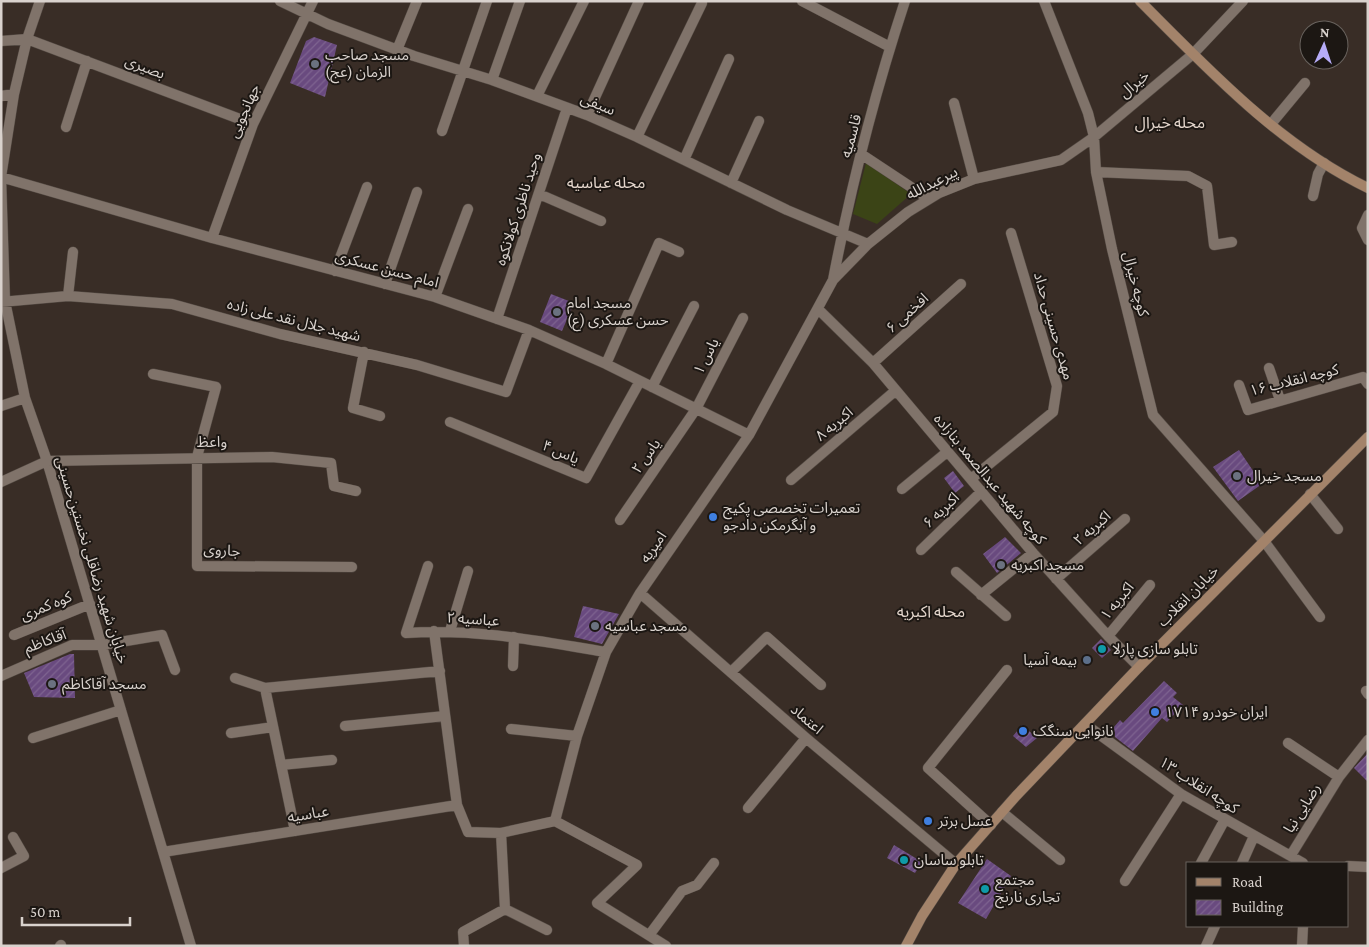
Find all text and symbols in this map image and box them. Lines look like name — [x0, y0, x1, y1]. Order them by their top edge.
north arrow — [1299, 20, 1349, 70]
text: N — [1319, 24, 1330, 40]
place label: مسجد صاحب الزمان (عج) — [325, 47, 409, 84]
street label: بصیری — [123, 52, 167, 83]
marker: مسجد صاحب الزمان (عج) — [309, 58, 321, 70]
street label: خیرال — [1116, 67, 1153, 102]
street label: جهانجویی — [225, 82, 264, 141]
street label: سیفی — [578, 90, 618, 119]
street label: قاسمیه — [838, 112, 865, 160]
district label: محله خیرال — [1135, 114, 1205, 133]
street label: وحید ناظری کولانکوه — [492, 151, 545, 268]
street label: پیرعبدالله — [904, 163, 961, 205]
district label: محله عباسیه — [567, 174, 645, 191]
street label: امام حسن عسکری — [333, 247, 441, 293]
street label: کوچه خیرال — [1118, 250, 1152, 319]
street label: مهدی حسینی حداد — [1030, 270, 1077, 382]
street label: افخمی ۶ — [883, 290, 932, 337]
place label: مسجد امام حسن عسکری (ع) — [567, 295, 669, 332]
street label: شهید جلال نقد علی زاده — [225, 296, 363, 345]
marker: مسجد امام حسن عسکری (ع) — [551, 306, 563, 318]
street label: یاس ۱ — [690, 335, 723, 377]
street label: کوچه انقلاب ۱۶ — [1248, 361, 1341, 401]
street label: اکبریه ۸ — [812, 404, 856, 445]
street label: کوچه شهید عبدالصمد بنازاده — [929, 411, 1050, 549]
street label: واعظ — [197, 434, 227, 451]
street label: یاس ۲ — [628, 436, 664, 477]
street label: یاس ۴ — [540, 437, 582, 468]
street label: خیابان شهید رضاقلی نخستین‌حسینی — [52, 454, 131, 666]
place label: مسجد خیرال — [1247, 468, 1322, 485]
marker: مسجد خیرال — [1231, 470, 1243, 482]
street label: اکبریه ۶ — [920, 489, 963, 532]
place label: تعمیرات تخصصی پکیج و آبگرمکن دادجو — [723, 500, 860, 534]
street label: اکبریه ۲ — [1070, 508, 1114, 549]
marker: تعمیرات تخصصی پکیج و آبگرمکن دادجو — [707, 511, 719, 523]
street label: امیریه — [637, 528, 670, 566]
street label: جاروی — [203, 541, 241, 560]
place label: مسجد اکبریه — [1011, 557, 1084, 574]
marker: مسجد اکبریه — [995, 559, 1007, 571]
street label: خیابان انقلاب — [1154, 562, 1222, 630]
street label: اکبریه ۱ — [1097, 579, 1138, 624]
street label: کوه کمری — [18, 588, 75, 625]
district label: محله اکبریه — [897, 603, 965, 621]
street label: عباسیه ۲ — [446, 609, 500, 629]
place label: مسجد عباسیه — [605, 618, 688, 634]
marker: مسجد عباسیه — [589, 620, 601, 632]
street label: آقاکاظم — [22, 626, 70, 659]
place label: تابلو سازی پارلا — [1112, 641, 1198, 659]
marker: تابلو سازی پارلا — [1096, 643, 1108, 655]
place label: بیمه آسیا — [1023, 652, 1077, 668]
marker: بیمه آسیا — [1081, 654, 1093, 666]
place label: مسجد آقاکاظم — [62, 676, 147, 695]
marker: مسجد آقاکاظم — [46, 678, 58, 690]
street label: اعتماد — [788, 701, 826, 737]
place label: ایران خودرو ۱۷۱۴ — [1165, 704, 1268, 721]
marker: ایران خودرو ۱۷۱۴ — [1149, 706, 1161, 718]
place label: نانوایی سنگک — [1033, 723, 1114, 740]
marker: نانوایی سنگک — [1017, 725, 1029, 737]
street label: کوچه انقلاب ۱۳ — [1155, 753, 1242, 819]
street label: رضایی نیا — [1281, 780, 1324, 836]
street label: عباسیه — [286, 803, 330, 825]
place label: عسل برتر — [937, 813, 992, 830]
marker: عسل برتر — [922, 815, 934, 827]
place label: تابلو ساسان — [914, 852, 984, 869]
marker: تابلو ساسان — [898, 854, 910, 866]
legend — [1186, 862, 1349, 927]
place label: مجتمع تجاری نارنج — [995, 872, 1060, 909]
text: Road — [1232, 874, 1263, 890]
marker: مجتمع تجاری نارنج — [979, 883, 991, 895]
scale bar — [22, 894, 130, 926]
text: Building — [1232, 899, 1283, 916]
text: 50 m — [30, 904, 60, 920]

